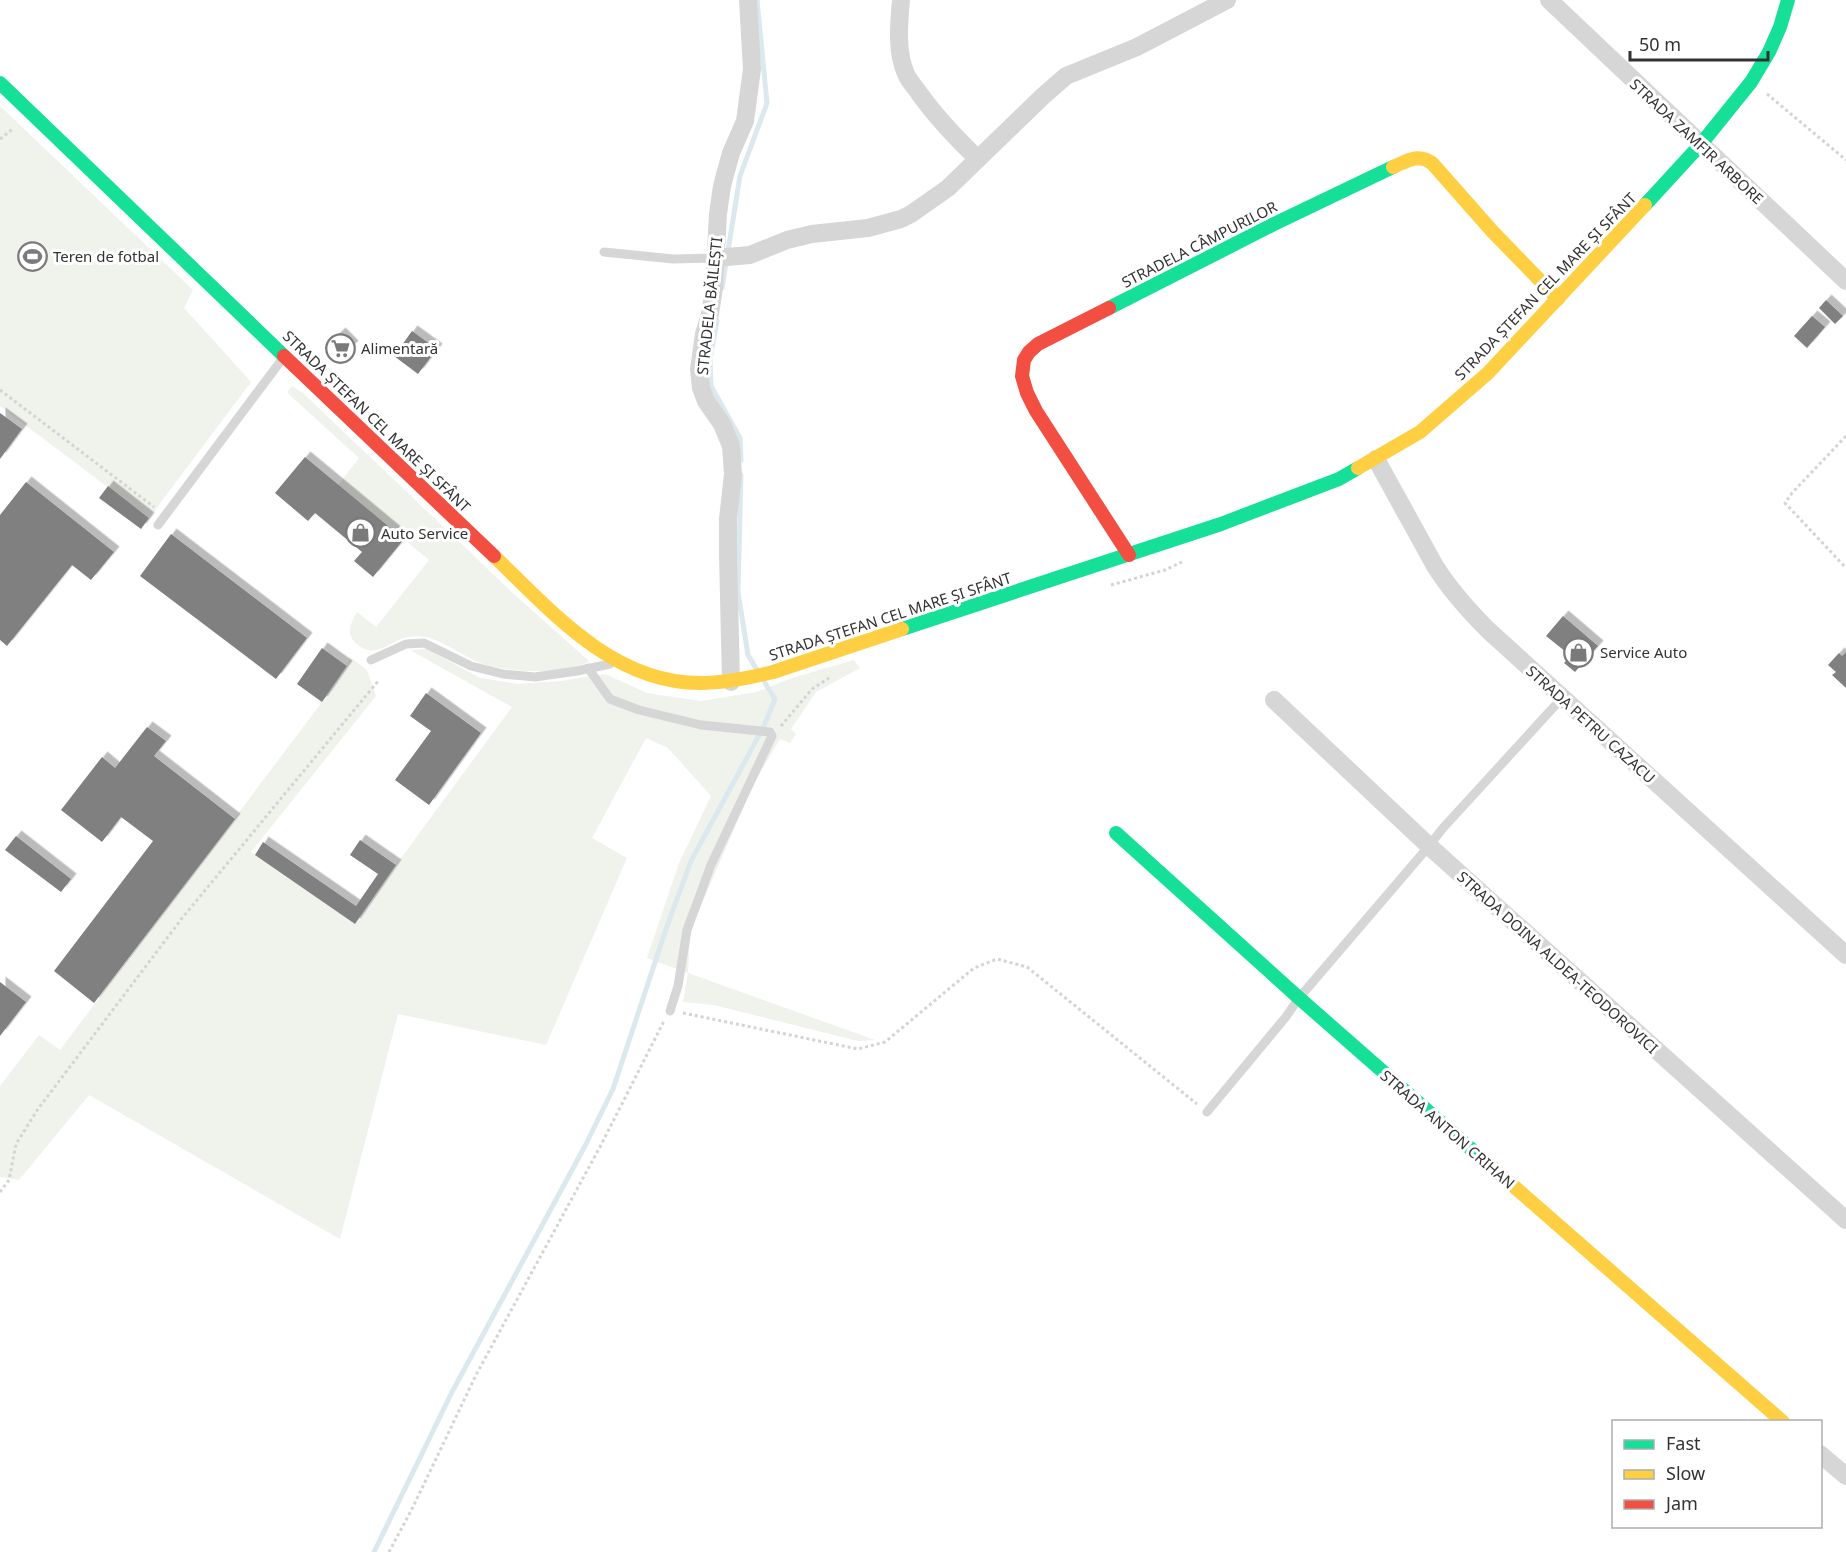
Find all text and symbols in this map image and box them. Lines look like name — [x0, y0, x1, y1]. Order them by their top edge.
scale bar — [1630, 24, 1768, 62]
text: 50 m — [1639, 32, 1681, 56]
street label: STRADA ZAMFIR ARBORE — [1626, 74, 1768, 208]
street label: STRADA ȘTEFAN CEL MARE ȘI SFÂNT — [1450, 187, 1641, 384]
street label: STRADELA CÂMPURILOR — [1118, 196, 1281, 292]
street label: STRADELA BĂILEȘTI — [692, 236, 726, 376]
sports icon: Teren de fotbal — [16, 240, 48, 272]
place label: Teren de fotbal — [53, 246, 159, 266]
street label: STRADA ȘTEFAN CEL MARE ȘI SFÂNT — [279, 326, 476, 517]
supermarket icon: Alimentară — [324, 332, 356, 364]
place label: Alimentară — [361, 338, 438, 358]
shop icon: Auto Service — [344, 517, 376, 549]
place label: Auto Service — [381, 523, 468, 543]
street label: STRADA ȘTEFAN CEL MARE ȘI SFÂNT — [766, 567, 1014, 665]
shop icon: Service Auto — [1563, 636, 1595, 668]
place label: Service Auto — [1600, 642, 1687, 662]
street label: STRADA PETRU CAZACU — [1522, 661, 1660, 787]
street label: STRADA DOINA ALDEA-TEODOROVICI — [1453, 866, 1663, 1058]
street label: STRADA ANTON CRIHAN — [1377, 1065, 1519, 1193]
legend — [1612, 1420, 1822, 1528]
text: Fast — [1666, 1431, 1701, 1455]
text: Slow — [1666, 1461, 1705, 1485]
text: Jam — [1664, 1491, 1698, 1515]

